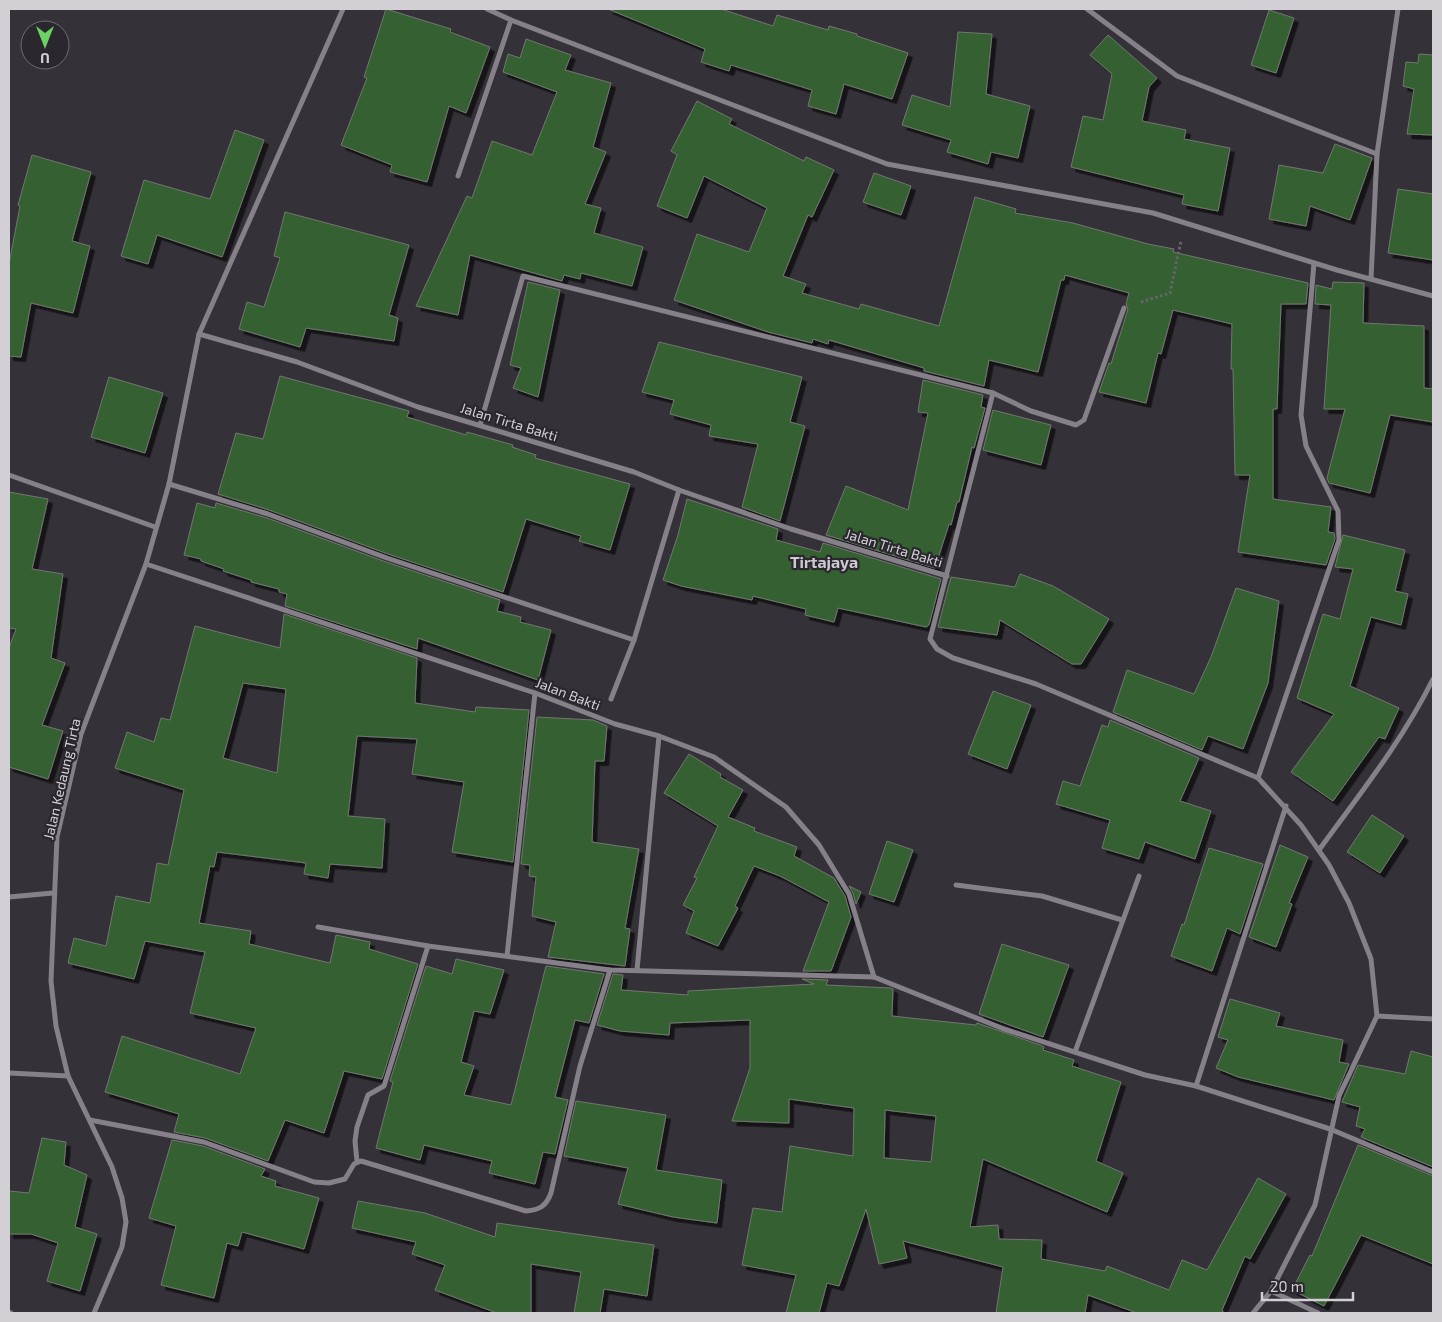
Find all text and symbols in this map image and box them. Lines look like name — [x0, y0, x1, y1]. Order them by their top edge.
north arrow — [20, 20, 70, 70]
text: U — [40, 50, 50, 67]
street label: Jalan Tirta Bakti — [458, 399, 560, 444]
street label: Jalan Tirta Bakti — [843, 525, 945, 570]
district label: Tirtajaya — [790, 552, 858, 572]
street label: Jalan Bakti — [533, 673, 603, 714]
street label: Jalan Kedaung Tirta — [39, 717, 84, 841]
scale bar — [1262, 1270, 1353, 1302]
text: 20 m — [1270, 1277, 1304, 1295]

